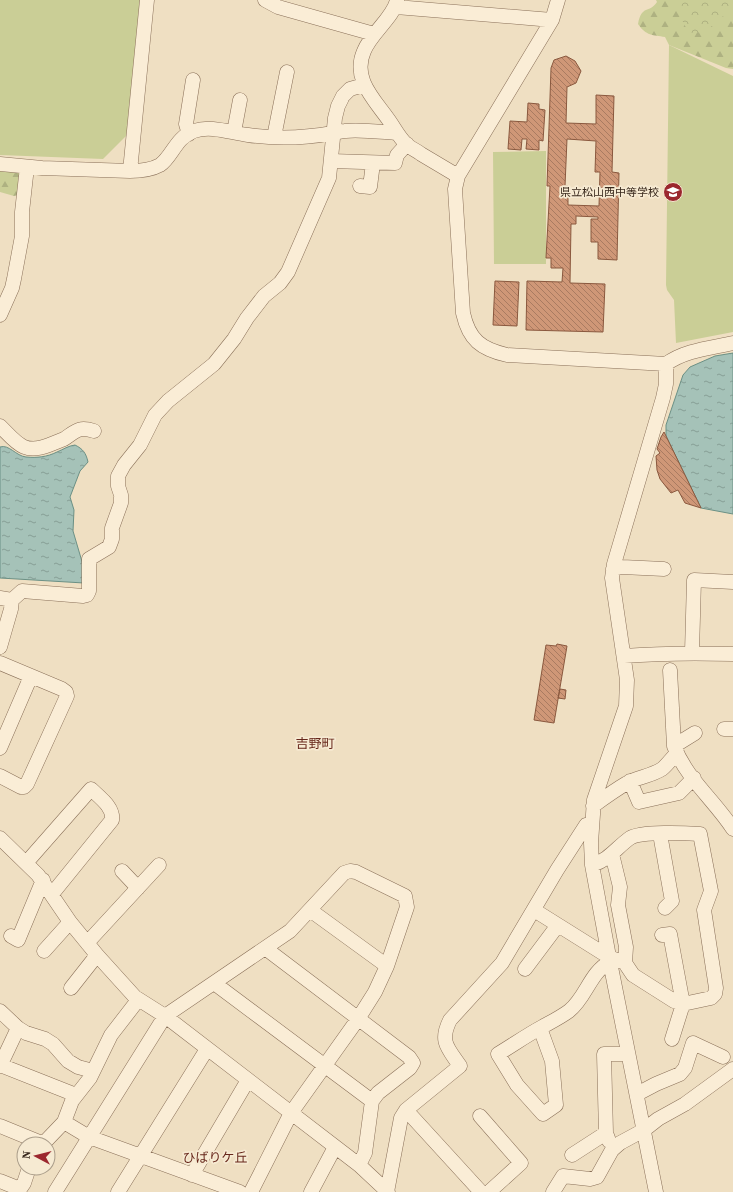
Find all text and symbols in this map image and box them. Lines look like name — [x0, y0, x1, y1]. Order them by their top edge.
school or university icon: 県立松山西中等学校 — [662, 181, 684, 203]
place label: 県立松山西中等学校 — [560, 185, 659, 200]
district label: 吉野町 — [295, 735, 335, 752]
north arrow — [16, 1136, 56, 1176]
district label: ひばりケ丘 — [182, 1149, 248, 1166]
text: N — [19, 1150, 35, 1160]

